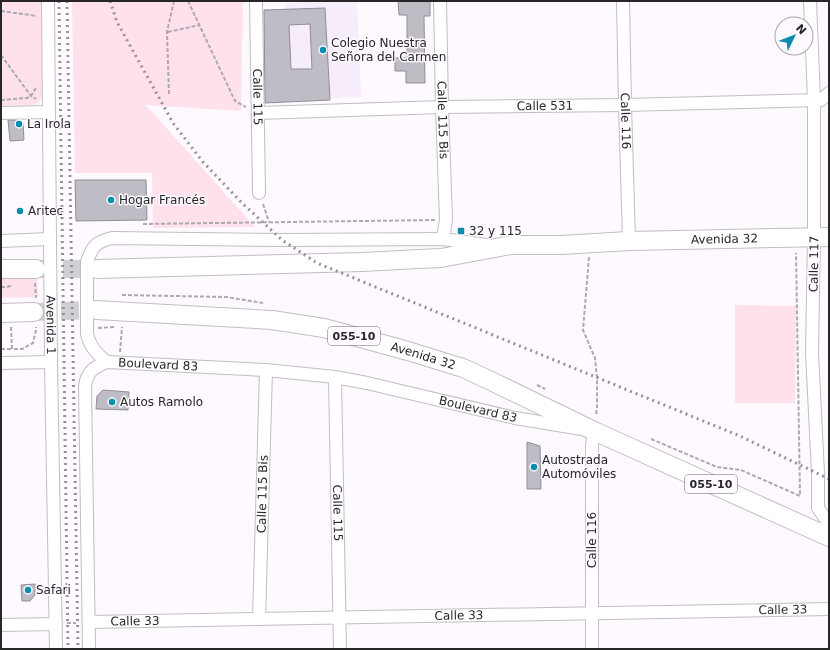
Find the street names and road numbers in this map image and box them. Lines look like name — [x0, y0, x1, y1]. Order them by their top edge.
street label: Calle 115 — [250, 69, 265, 125]
street label: Calle 115 Bis — [435, 81, 451, 159]
street label: Calle 116 — [618, 93, 633, 149]
street label: Calle 531 — [517, 99, 573, 113]
street label: Avenida 32 — [691, 231, 758, 247]
street label: Calle 117 — [807, 236, 821, 292]
street label: Avenida 1 — [43, 295, 58, 355]
road number: 055-10 — [328, 327, 380, 345]
street label: Avenida 32 — [389, 340, 457, 372]
street label: Boulevard 83 — [118, 356, 198, 374]
street label: Boulevard 83 — [438, 393, 518, 425]
street label: Calle 115 Bis — [254, 455, 271, 533]
road number: 055-10 — [685, 475, 737, 493]
street label: Calle 115 — [330, 485, 345, 541]
street label: Calle 116 — [585, 512, 599, 568]
street label: Calle 33 — [758, 602, 807, 617]
street label: Calle 33 — [434, 608, 484, 623]
street label: Calle 33 — [110, 614, 160, 629]

